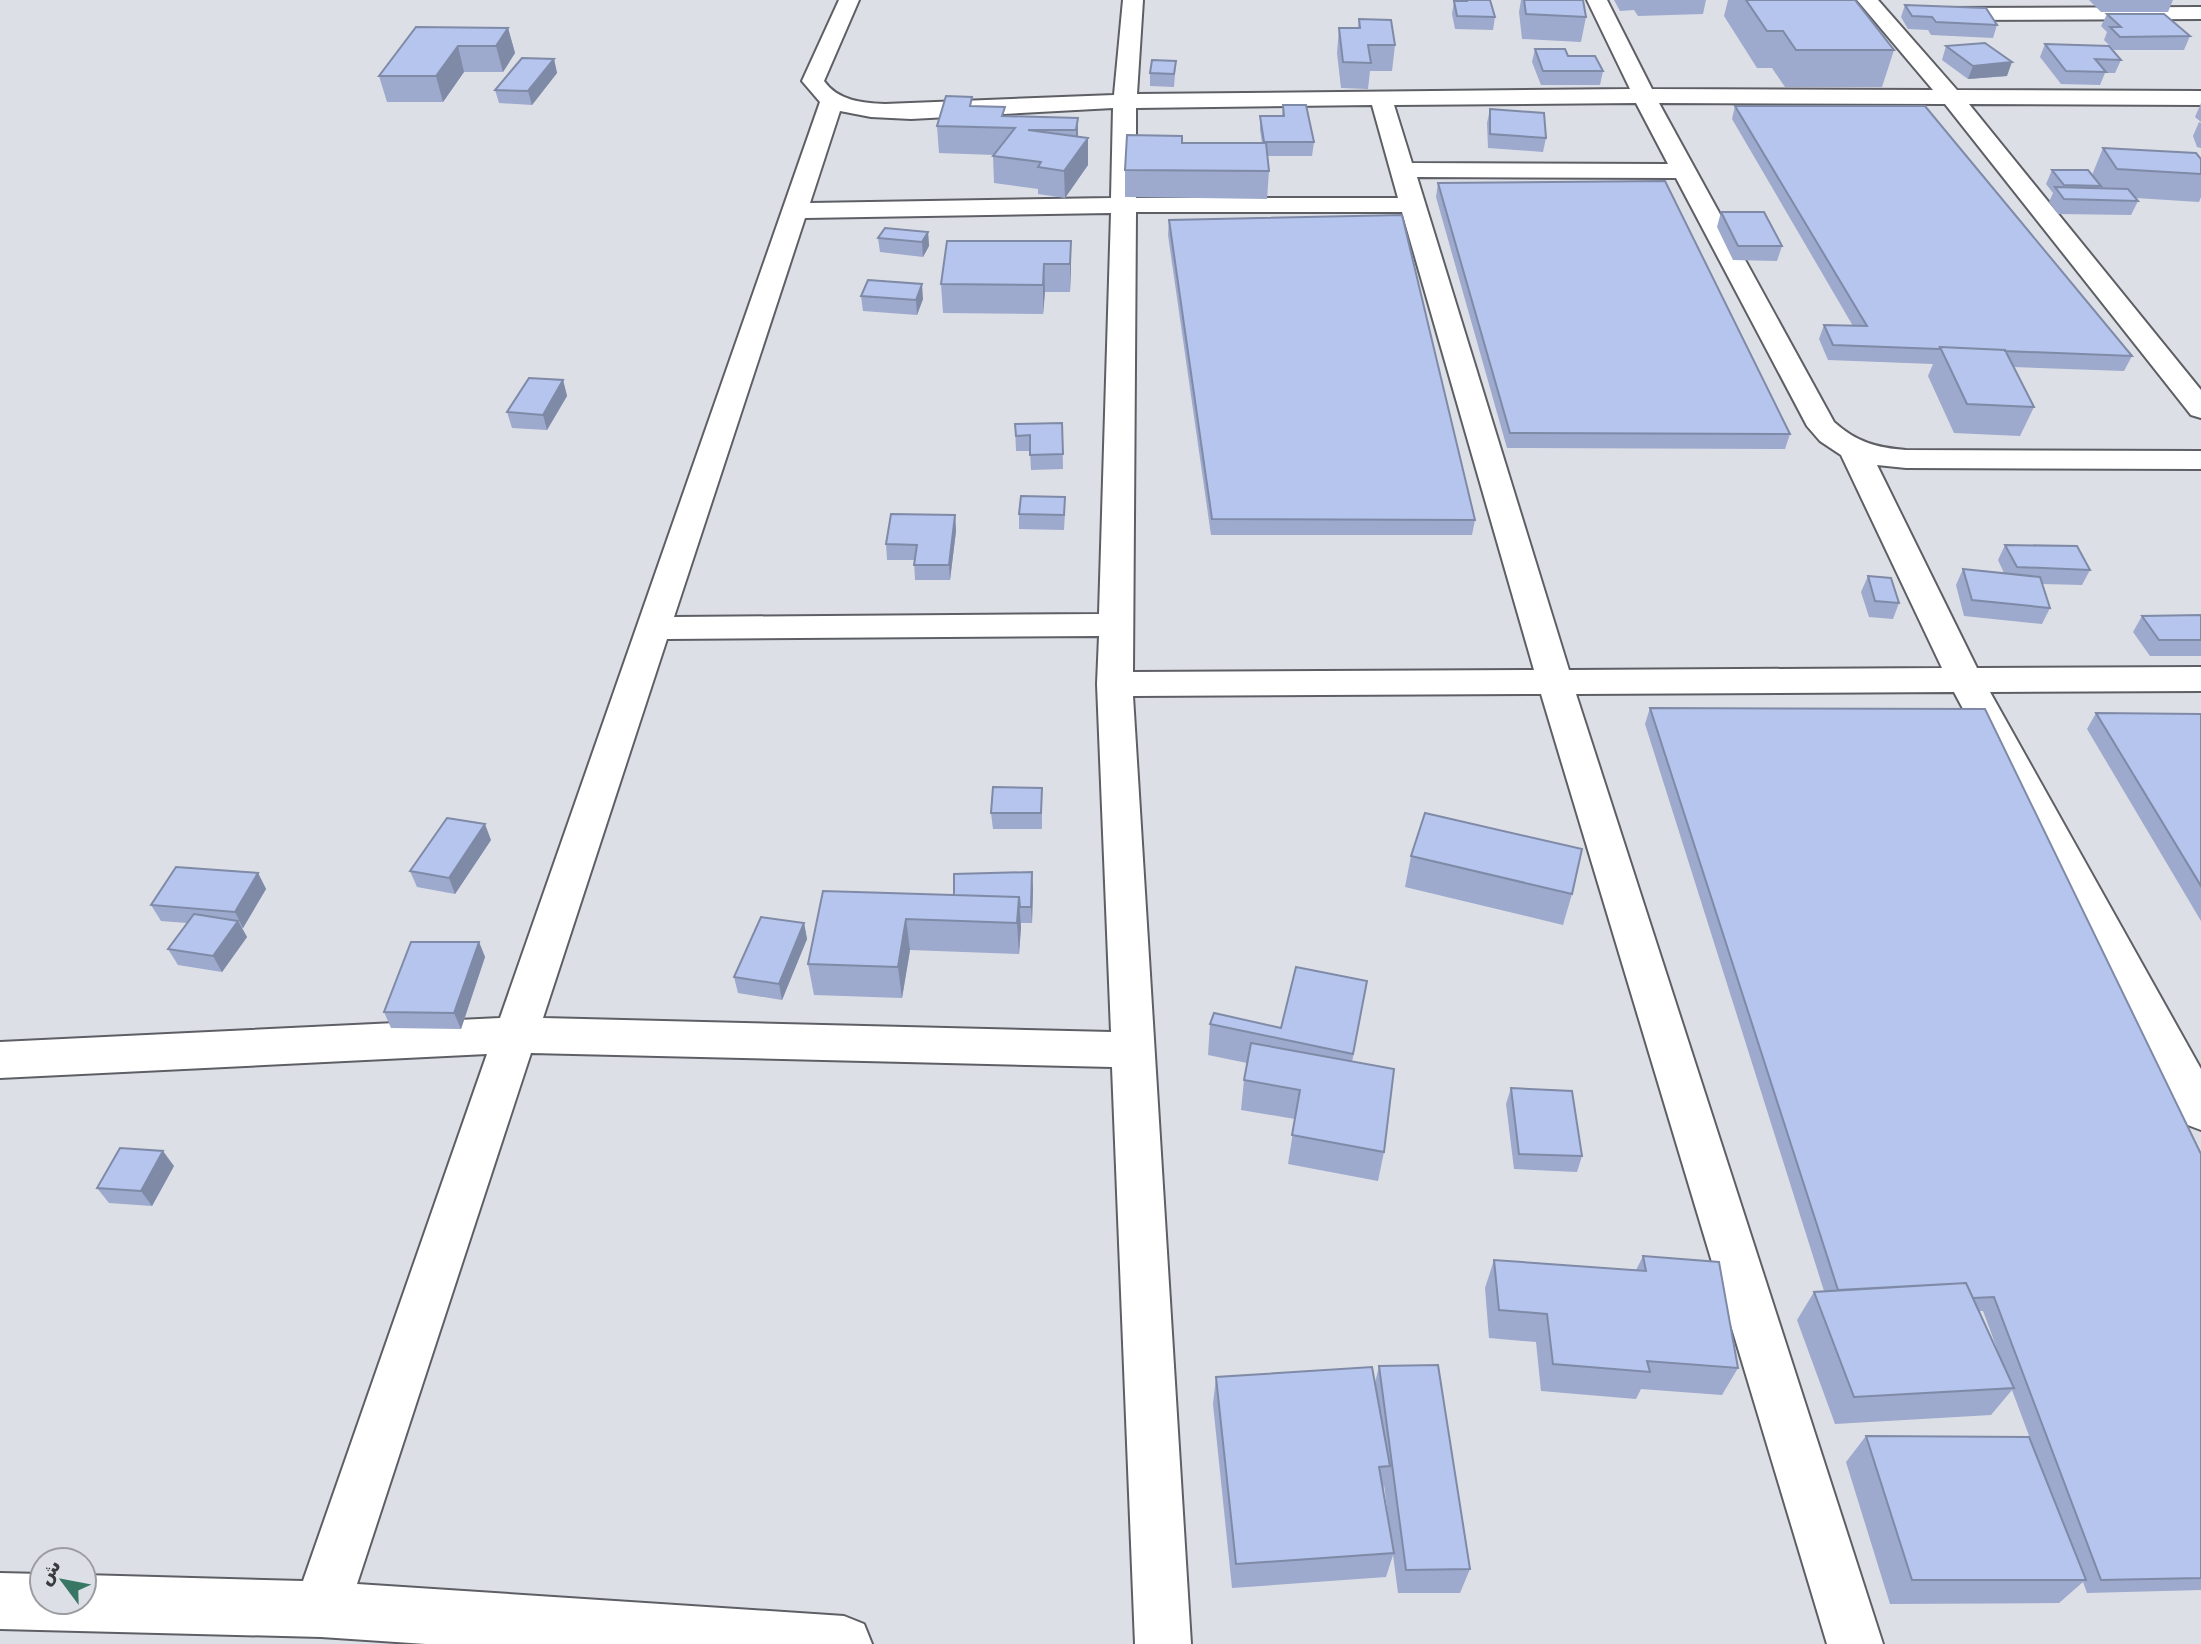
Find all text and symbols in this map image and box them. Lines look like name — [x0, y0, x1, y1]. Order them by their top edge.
north arrow — [28, 1546, 98, 1616]
text: ش — [32, 1555, 66, 1589]

